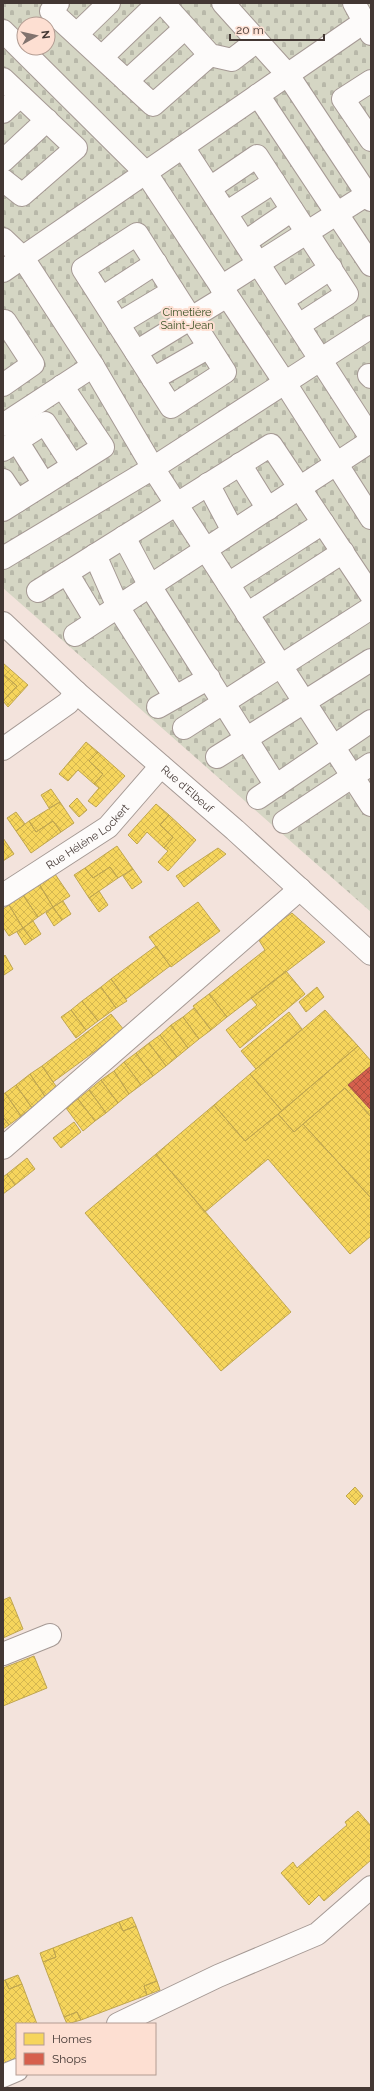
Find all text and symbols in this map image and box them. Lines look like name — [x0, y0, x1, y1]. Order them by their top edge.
north arrow — [16, 16, 56, 56]
scale bar — [230, 16, 324, 42]
text: 20 m — [236, 23, 264, 37]
text: N — [38, 30, 52, 40]
park label: Cimetière Saint-Jean — [160, 306, 214, 332]
street label: Rue d'Elbeuf — [158, 763, 216, 816]
street label: Rue Hélène Lockert — [44, 801, 132, 872]
legend — [16, 2023, 156, 2075]
text: Homes — [52, 2032, 92, 2046]
text: Shops — [52, 2052, 87, 2066]

